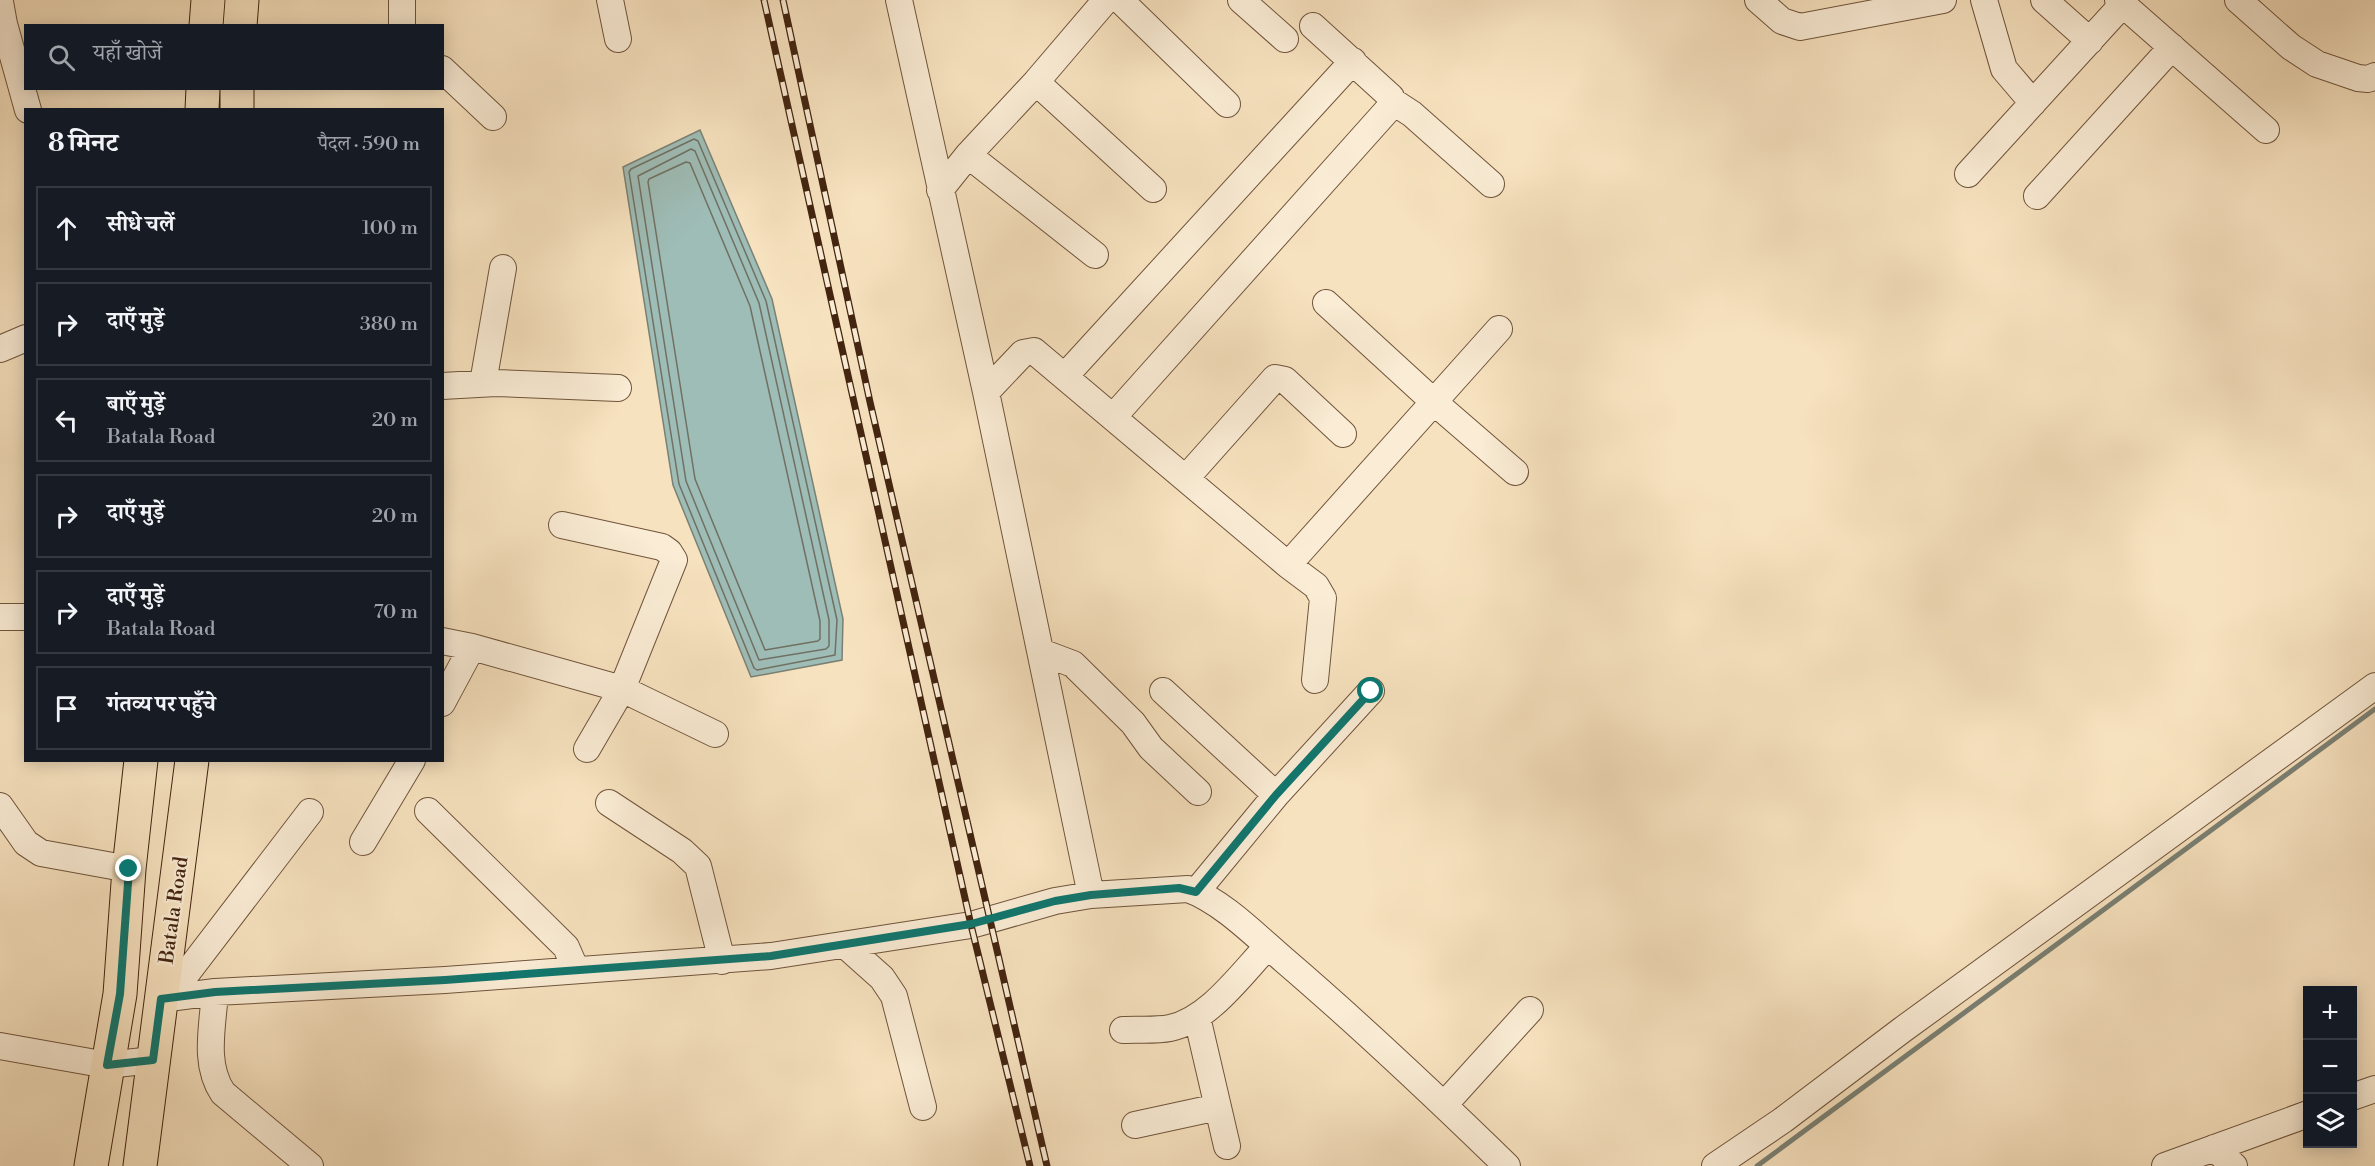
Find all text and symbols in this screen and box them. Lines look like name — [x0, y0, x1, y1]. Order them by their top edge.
search box — [24, 24, 444, 90]
text: यहाँ खोजें — [93, 40, 162, 67]
icon: search — [45, 41, 78, 74]
text: 8 मिनट — [48, 127, 118, 159]
text: पैदल · 590 m — [318, 132, 420, 157]
text: सीधे चलें — [107, 211, 174, 238]
icon: ahead — [50, 212, 83, 245]
text: 100 m — [362, 216, 418, 241]
text: दाएँ मुड़ें — [107, 307, 164, 334]
icon: right — [50, 308, 83, 341]
text: 380 m — [360, 312, 418, 337]
text: बाएँ मुड़ें — [107, 391, 165, 418]
icon: left — [50, 404, 83, 437]
text: 20 m — [372, 408, 418, 433]
text: Batala Road — [107, 425, 215, 450]
text: दाएँ मुड़ें — [107, 499, 164, 526]
icon: right — [50, 500, 83, 533]
text: 20 m — [372, 504, 418, 529]
text: दाएँ मुड़ें — [107, 583, 164, 610]
icon: right — [50, 596, 83, 629]
text: 70 m — [374, 600, 418, 625]
text: Batala Road — [107, 617, 215, 642]
route start — [1357, 677, 1383, 703]
text: गंतव्य पर पहुँचे — [107, 691, 216, 718]
icon: arrive — [50, 692, 83, 725]
street label: Batala Road — [154, 854, 194, 967]
route end — [115, 855, 141, 881]
map controls — [2303, 986, 2357, 1148]
button: + — [2303, 986, 2357, 1040]
button: − — [2303, 1040, 2357, 1094]
button: layers — [2303, 1094, 2357, 1148]

